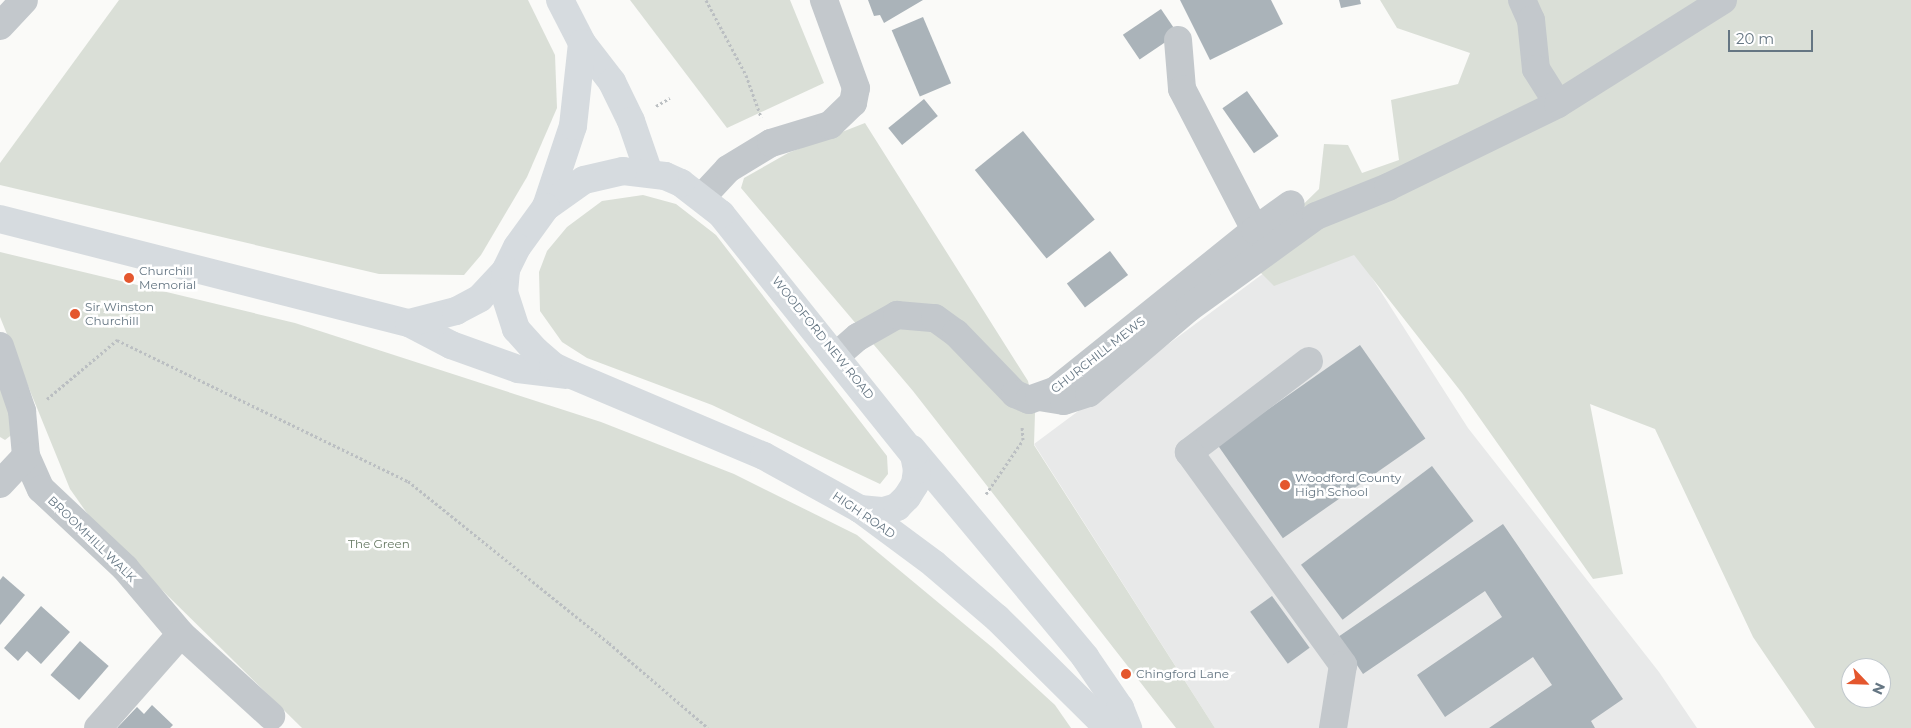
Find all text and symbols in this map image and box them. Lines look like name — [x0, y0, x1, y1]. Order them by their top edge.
scale bar — [1731, 20, 1816, 52]
text: 20 m — [1736, 29, 1774, 48]
place label: Churchill Memorial — [139, 264, 196, 292]
marker: Churchill Memorial — [123, 272, 135, 284]
street label: WOODFORD NEW ROAD — [769, 274, 877, 402]
place label: Sir Winston Churchill — [85, 300, 154, 328]
marker: Sir Winston Churchill — [69, 308, 81, 320]
street label: CHURCHILL MEWS — [1048, 314, 1148, 396]
place label: Woodford County High School — [1295, 471, 1401, 499]
marker: Woodford County High School — [1279, 479, 1291, 491]
street label: HIGH ROAD — [830, 489, 898, 541]
street label: BROOMHILL WALK — [45, 493, 139, 585]
park label: The Green — [348, 537, 410, 551]
north arrow — [1841, 658, 1891, 708]
place label: Chingford Lane — [1136, 667, 1229, 681]
marker: Chingford Lane — [1120, 668, 1132, 680]
text: N — [1868, 680, 1889, 698]

